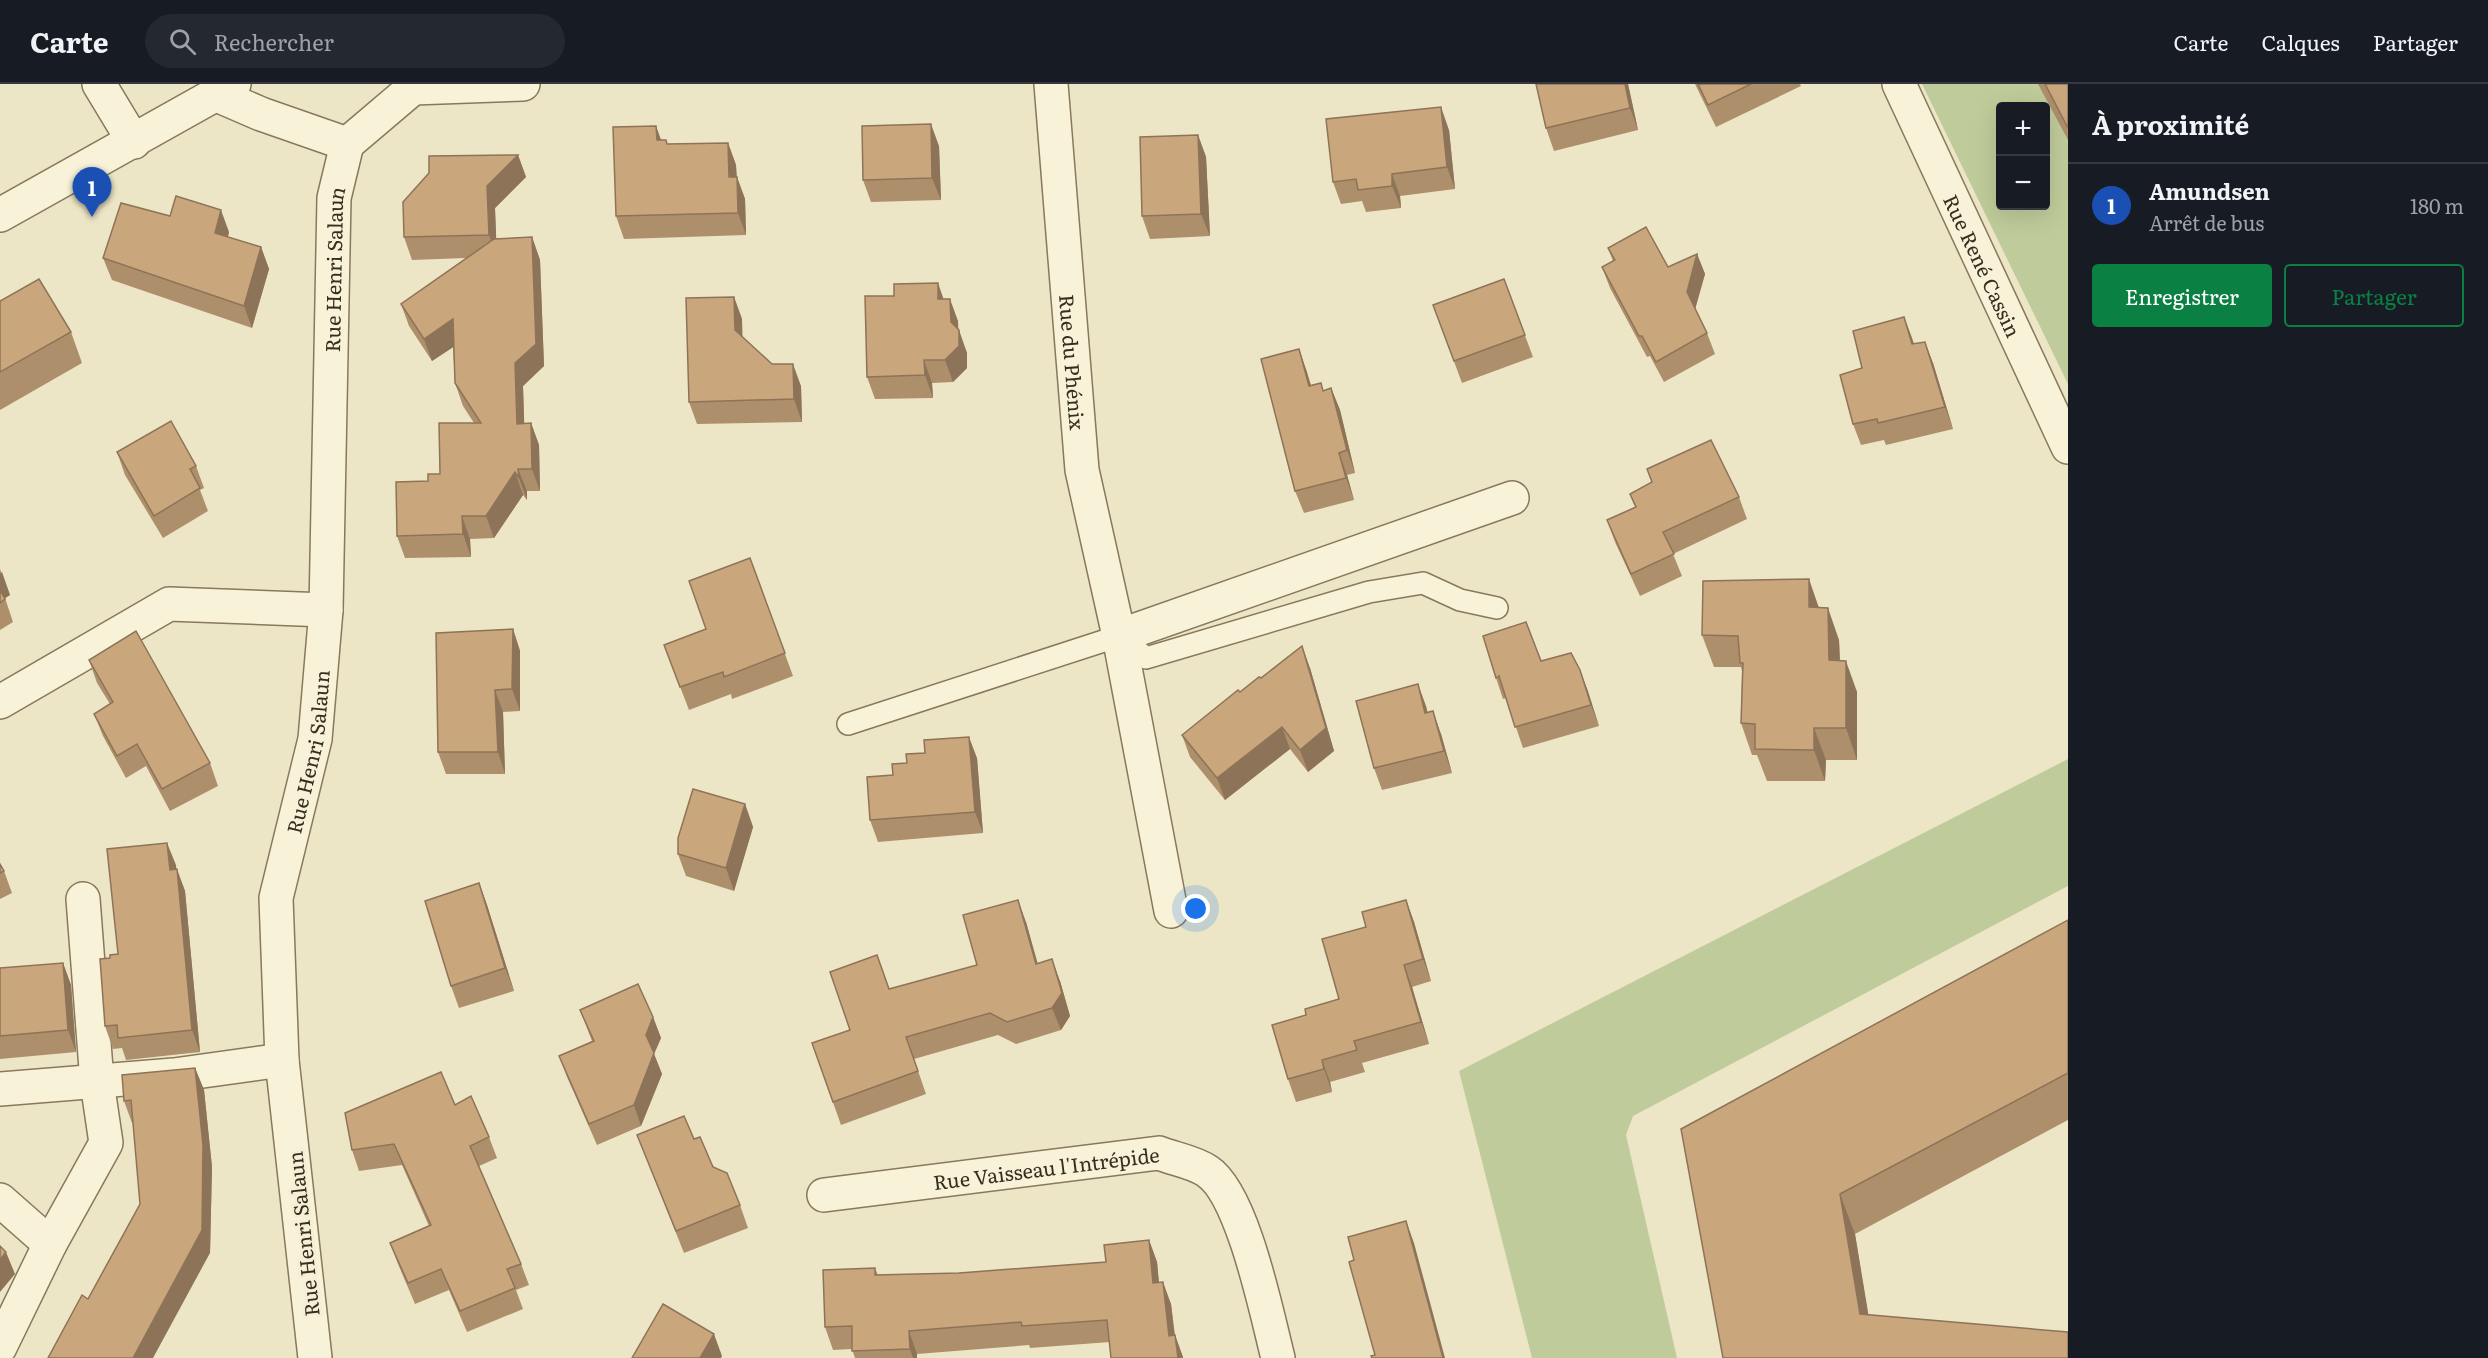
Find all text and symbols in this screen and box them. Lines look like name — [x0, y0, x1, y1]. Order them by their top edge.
search box — [145, 14, 565, 68]
text: Carte — [30, 20, 109, 62]
icon: search — [166, 25, 199, 58]
text: Rechercher — [214, 25, 334, 58]
text: Carte — [2174, 26, 2228, 57]
text: Calques — [2261, 26, 2340, 57]
text: Partager — [2373, 26, 2458, 57]
map controls — [1996, 102, 2050, 210]
button: + — [1996, 102, 2050, 156]
text: À proximité — [2092, 104, 2249, 143]
button: − — [1996, 156, 2050, 210]
pin: 1 — [72, 168, 112, 217]
text: Amundsen — [2149, 174, 2270, 207]
street label: Rue Henri Salaun — [316, 183, 351, 353]
street label: Rue René Cassin — [1937, 189, 2030, 342]
text: 1 — [2107, 190, 2116, 220]
text: 180 m — [2410, 190, 2464, 220]
text: Arrêt de bus — [2149, 207, 2264, 237]
button: Enregistrer — [2092, 264, 2272, 327]
button: Partager — [2284, 264, 2464, 327]
street label: Rue du Phénix — [1053, 293, 1094, 432]
street label: Rue Henri Salaun — [277, 669, 336, 836]
your location — [1181, 894, 1210, 923]
street label: Rue Vaisseau l'Intrépide — [931, 1138, 1161, 1196]
street label: Rue Henri Salaun — [278, 1150, 326, 1318]

